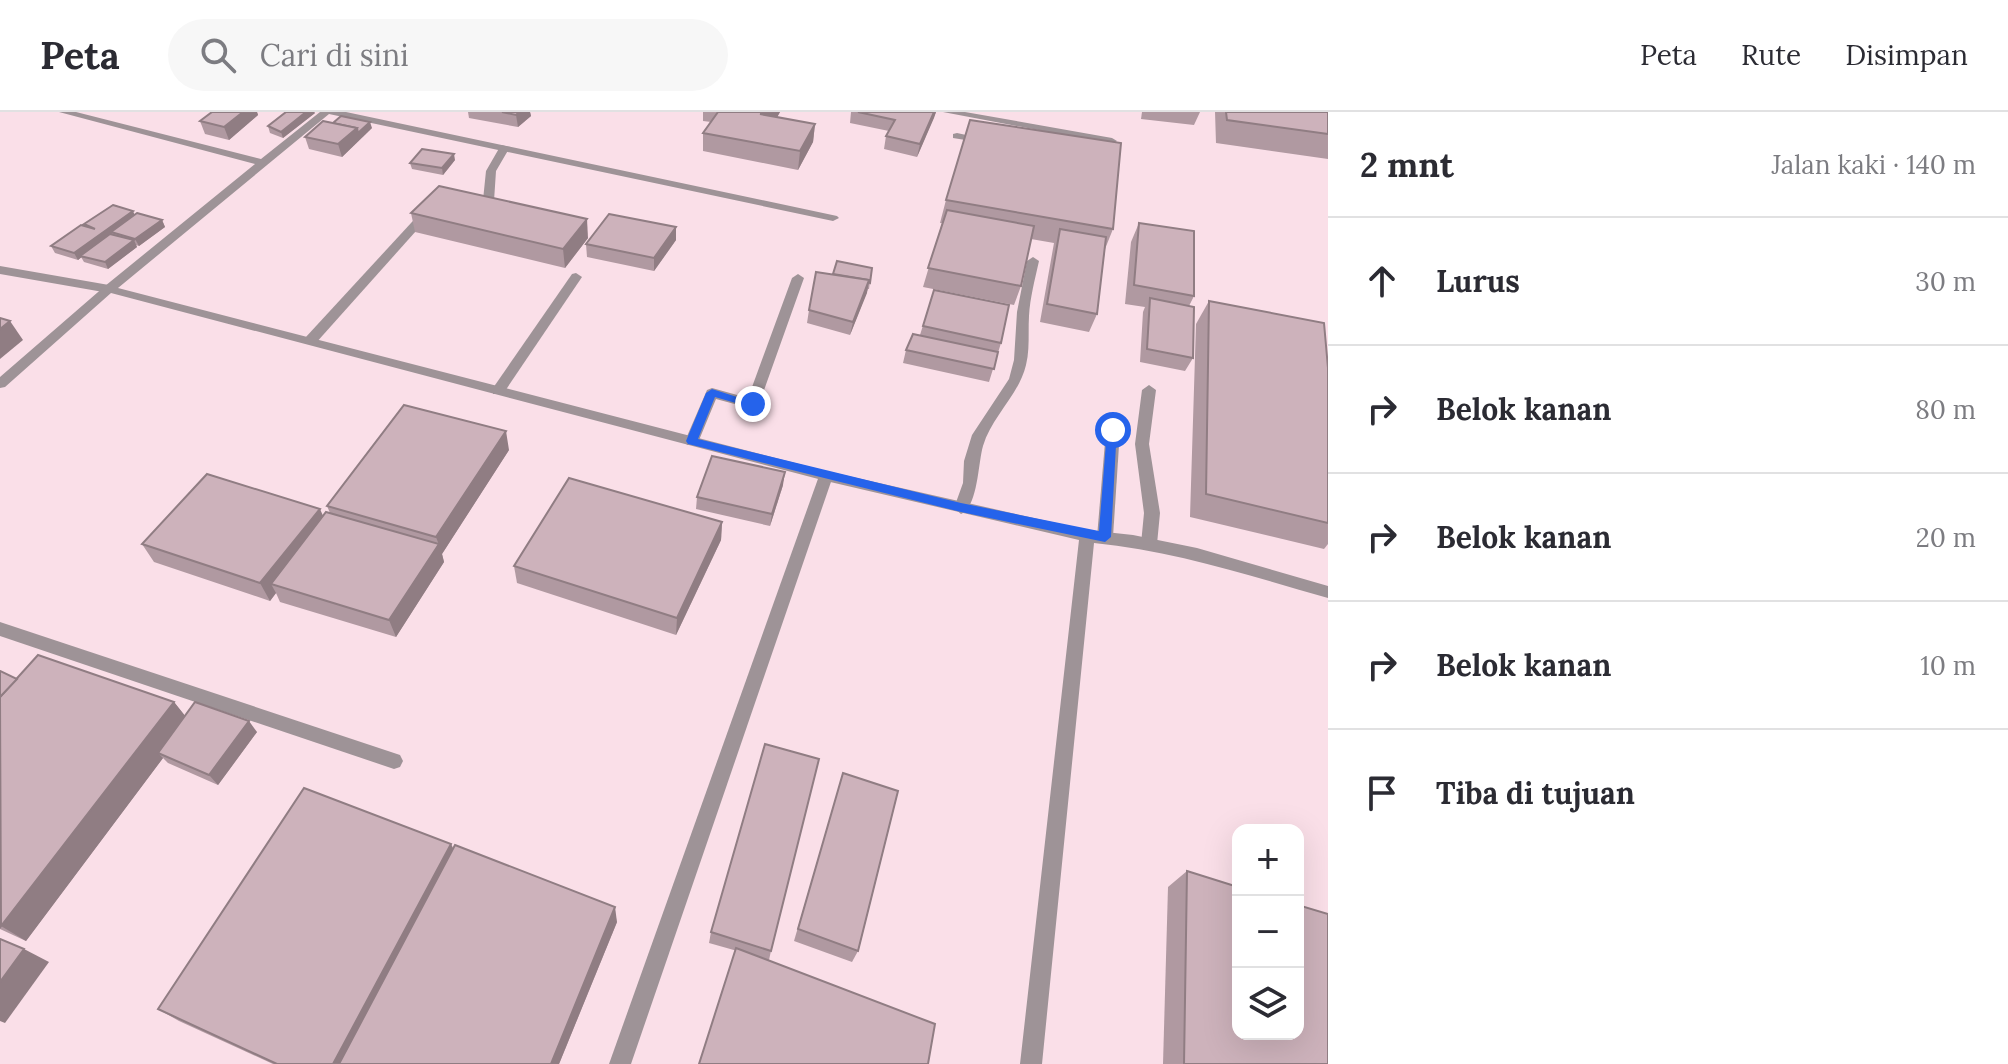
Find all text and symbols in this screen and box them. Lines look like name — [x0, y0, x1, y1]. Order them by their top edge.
search box — [168, 19, 728, 91]
text: Peta — [40, 31, 120, 79]
icon: search — [196, 33, 240, 77]
text: Cari di sini — [260, 36, 409, 74]
text: Peta — [1640, 37, 1697, 73]
text: Rute — [1741, 37, 1801, 73]
text: Disimpan — [1845, 37, 1968, 73]
text: 2 mnt — [1360, 143, 1454, 186]
text: Jalan kaki · 140 m — [1772, 148, 1976, 181]
icon: ahead — [1360, 259, 1404, 303]
text: Lurus — [1436, 262, 1520, 300]
text: 30 m — [1915, 265, 1976, 298]
route end — [735, 386, 771, 422]
icon: right — [1360, 387, 1404, 431]
text: Belok kanan — [1436, 390, 1611, 428]
text: 80 m — [1915, 393, 1976, 426]
route start — [1095, 412, 1131, 448]
icon: right — [1360, 515, 1404, 559]
text: Belok kanan — [1436, 518, 1611, 556]
text: 20 m — [1916, 521, 1976, 554]
icon: right — [1360, 643, 1404, 687]
text: Belok kanan — [1436, 646, 1611, 684]
text: 10 m — [1920, 649, 1976, 682]
icon: arrive — [1360, 771, 1404, 815]
text: Tiba di tujuan — [1436, 774, 1635, 812]
map controls — [1232, 824, 1304, 1040]
button: + — [1232, 824, 1304, 896]
button: − — [1232, 896, 1304, 968]
button: layers — [1232, 968, 1304, 1040]

